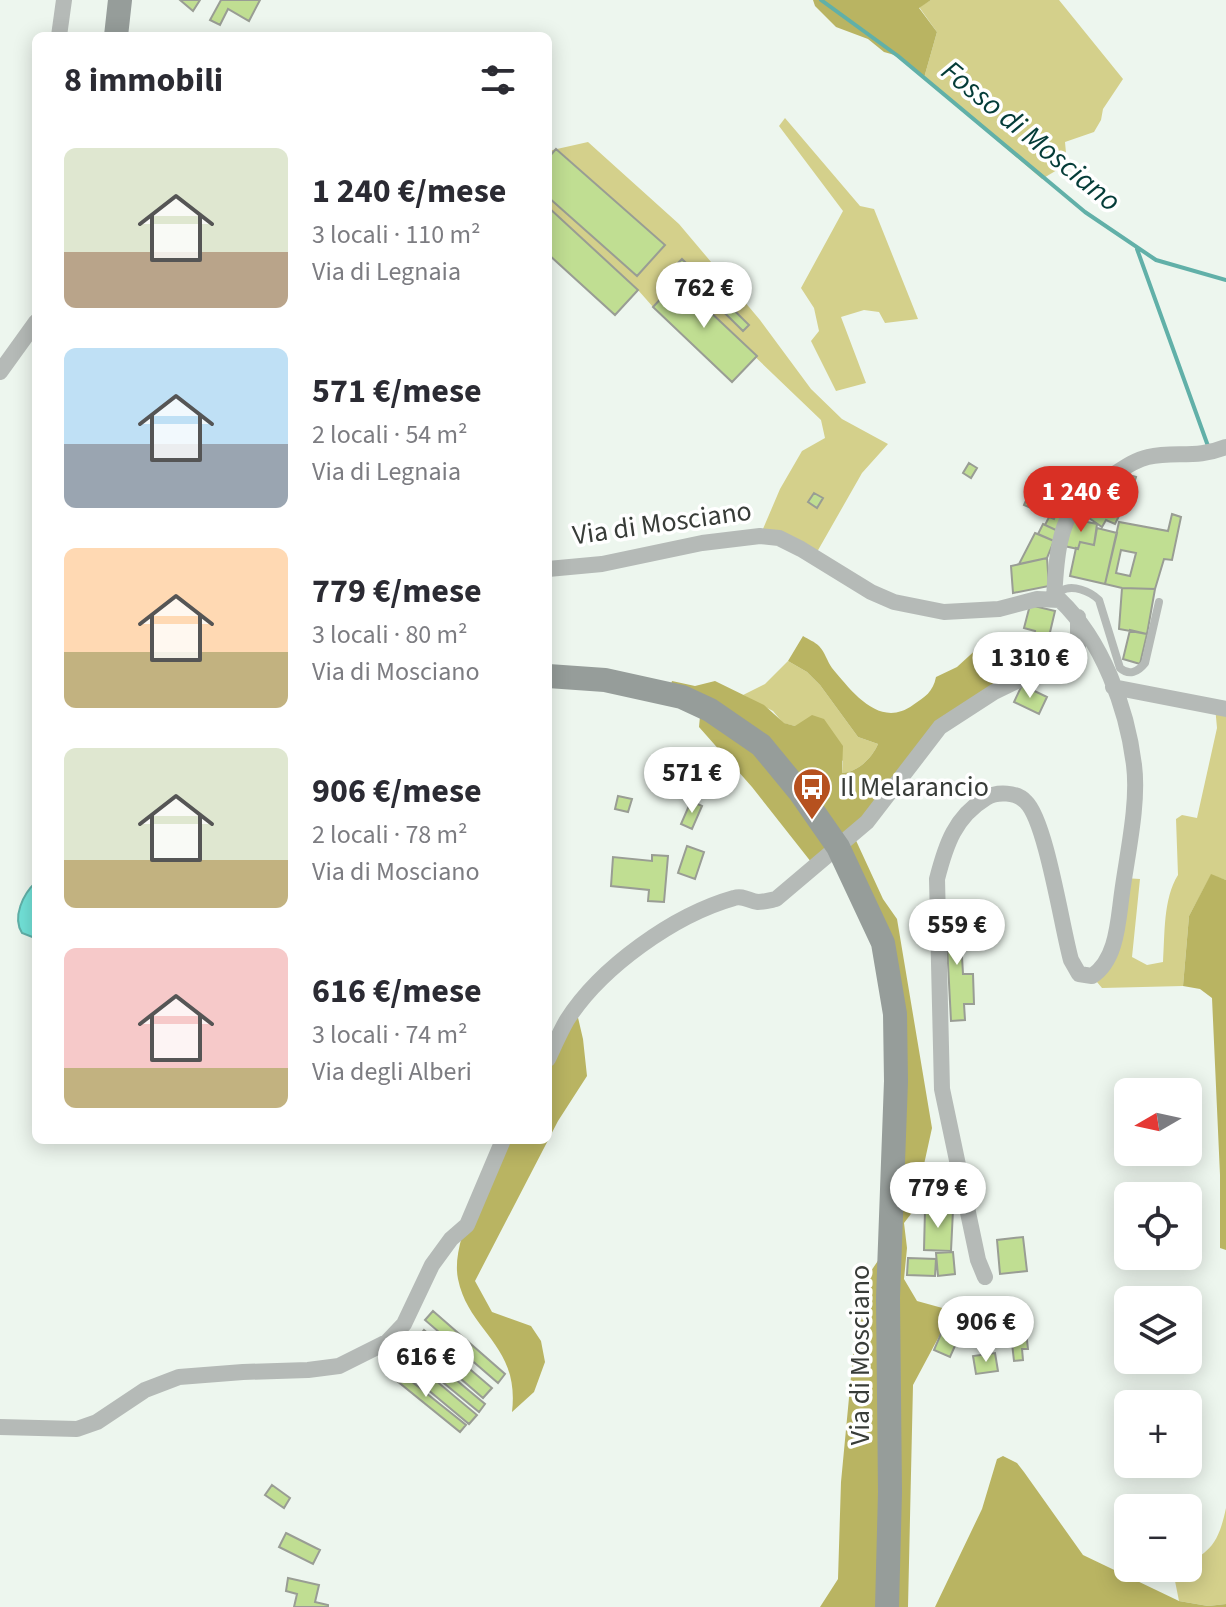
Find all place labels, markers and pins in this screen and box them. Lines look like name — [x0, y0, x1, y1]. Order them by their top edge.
pin: 762 € — [648, 262, 760, 330]
pin: 1 240 € — [1007, 466, 1155, 534]
pin: 1 310 € — [956, 632, 1104, 700]
pin: 571 € — [636, 747, 748, 815]
bus stop icon: Il Melarancio — [791, 766, 833, 821]
place label: Il Melarancio — [840, 767, 989, 807]
pin: 559 € — [901, 899, 1013, 967]
pin: 779 € — [882, 1162, 994, 1230]
pin: 906 € — [930, 1296, 1042, 1364]
pin: 616 € — [370, 1331, 482, 1399]

